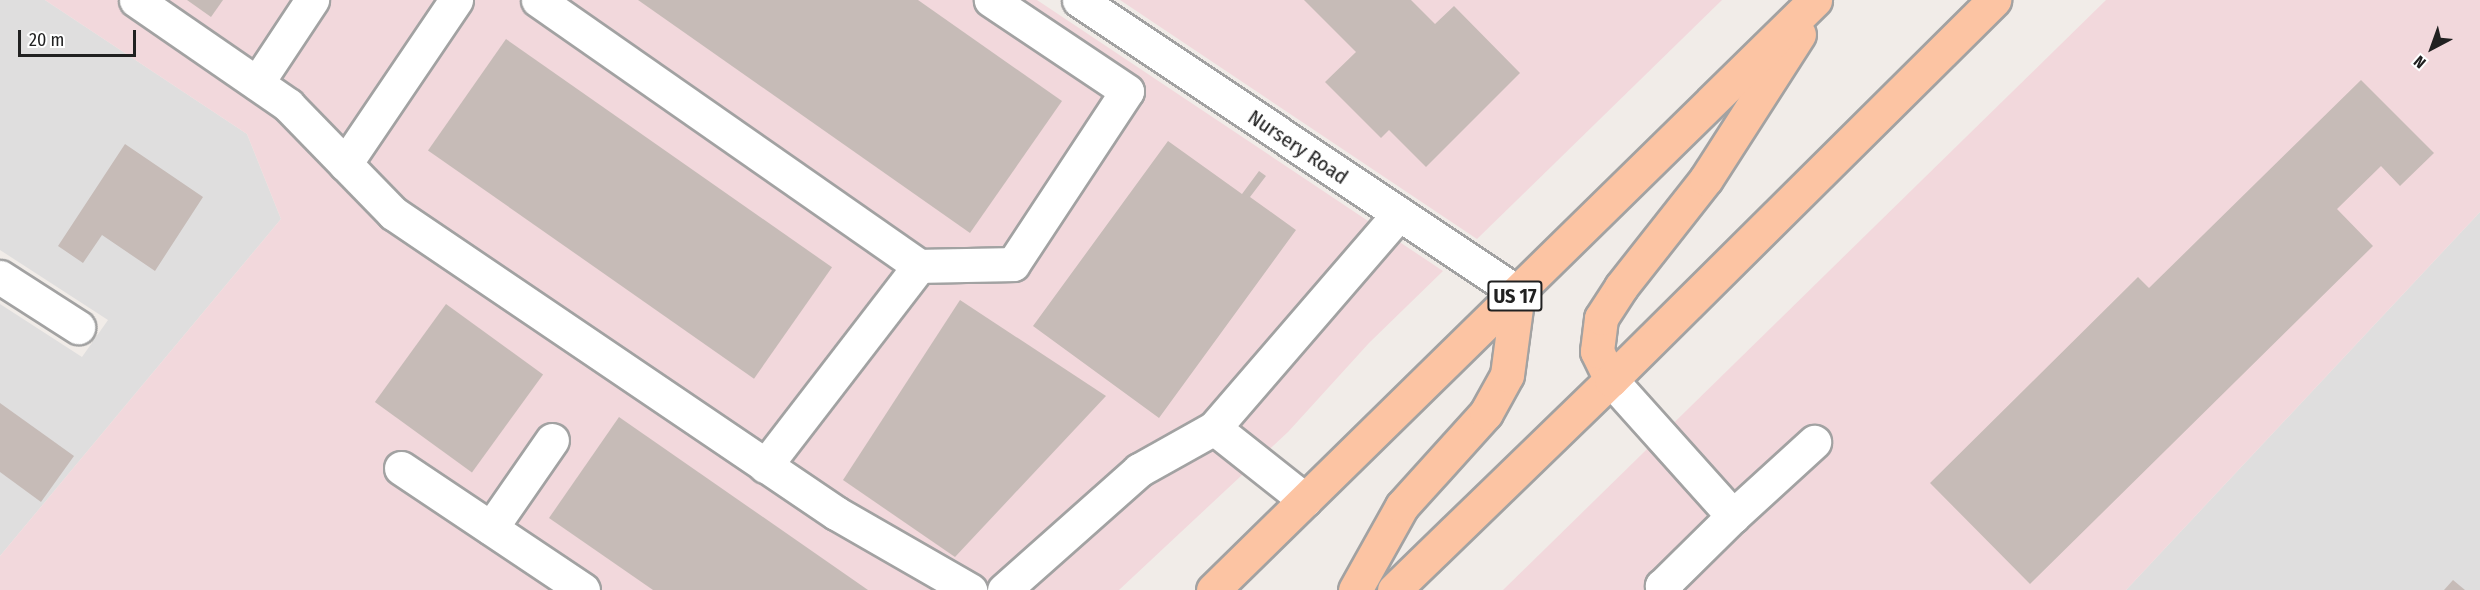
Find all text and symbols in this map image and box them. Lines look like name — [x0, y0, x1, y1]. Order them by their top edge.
scale bar — [21, 18, 140, 56]
north arrow — [2402, 18, 2462, 78]
text: 20 m — [29, 29, 64, 51]
text: N — [2410, 52, 2430, 72]
street label: Nursery Road — [1243, 104, 1353, 190]
road number: US 17 — [1486, 279, 1544, 313]

